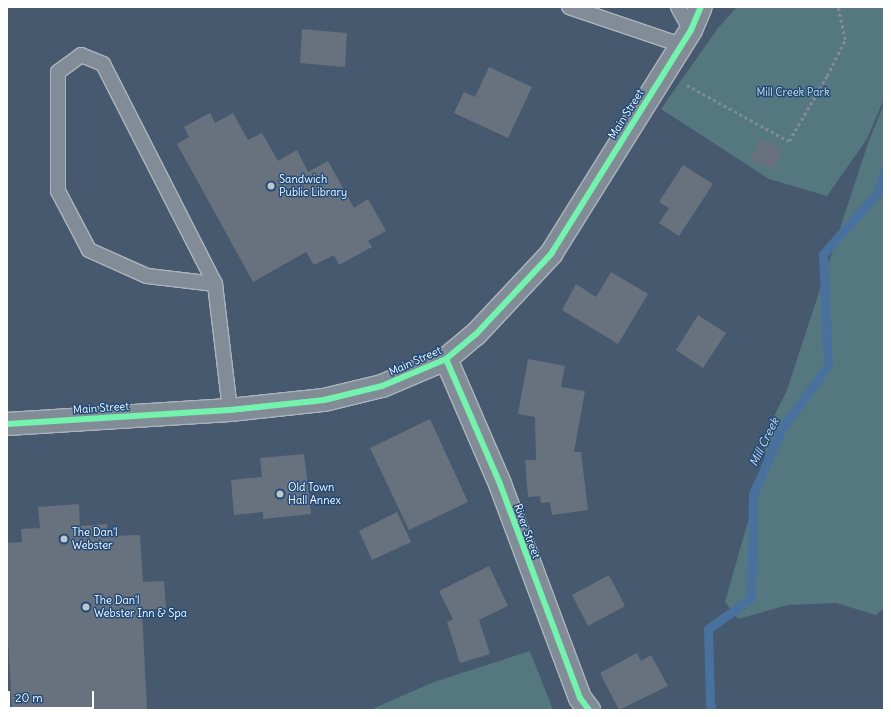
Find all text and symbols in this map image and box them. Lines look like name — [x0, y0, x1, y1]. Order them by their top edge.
park label: Mill Creek Park — [756, 85, 830, 99]
street label: Main Street — [606, 87, 646, 141]
place label: Sandwich Public Library — [279, 173, 347, 199]
marker: Sandwich Public Library — [266, 181, 276, 191]
street label: Main Street — [387, 344, 443, 378]
street label: Main Street — [73, 399, 129, 417]
water label: Mill Creek — [746, 415, 782, 469]
place label: Old Town Hall Annex — [288, 481, 341, 507]
marker: Old Town Hall Annex — [275, 489, 285, 499]
street label: River Street — [511, 502, 543, 560]
place label: The Dan'l Webster — [72, 526, 117, 552]
marker: The Dan'l Webster — [59, 534, 69, 544]
place label: The Dan'l Webster Inn & Spa — [94, 594, 187, 620]
marker: The Dan'l Webster Inn & Spa — [81, 602, 91, 612]
scale bar — [10, 683, 96, 709]
text: 20 m — [15, 690, 43, 705]

